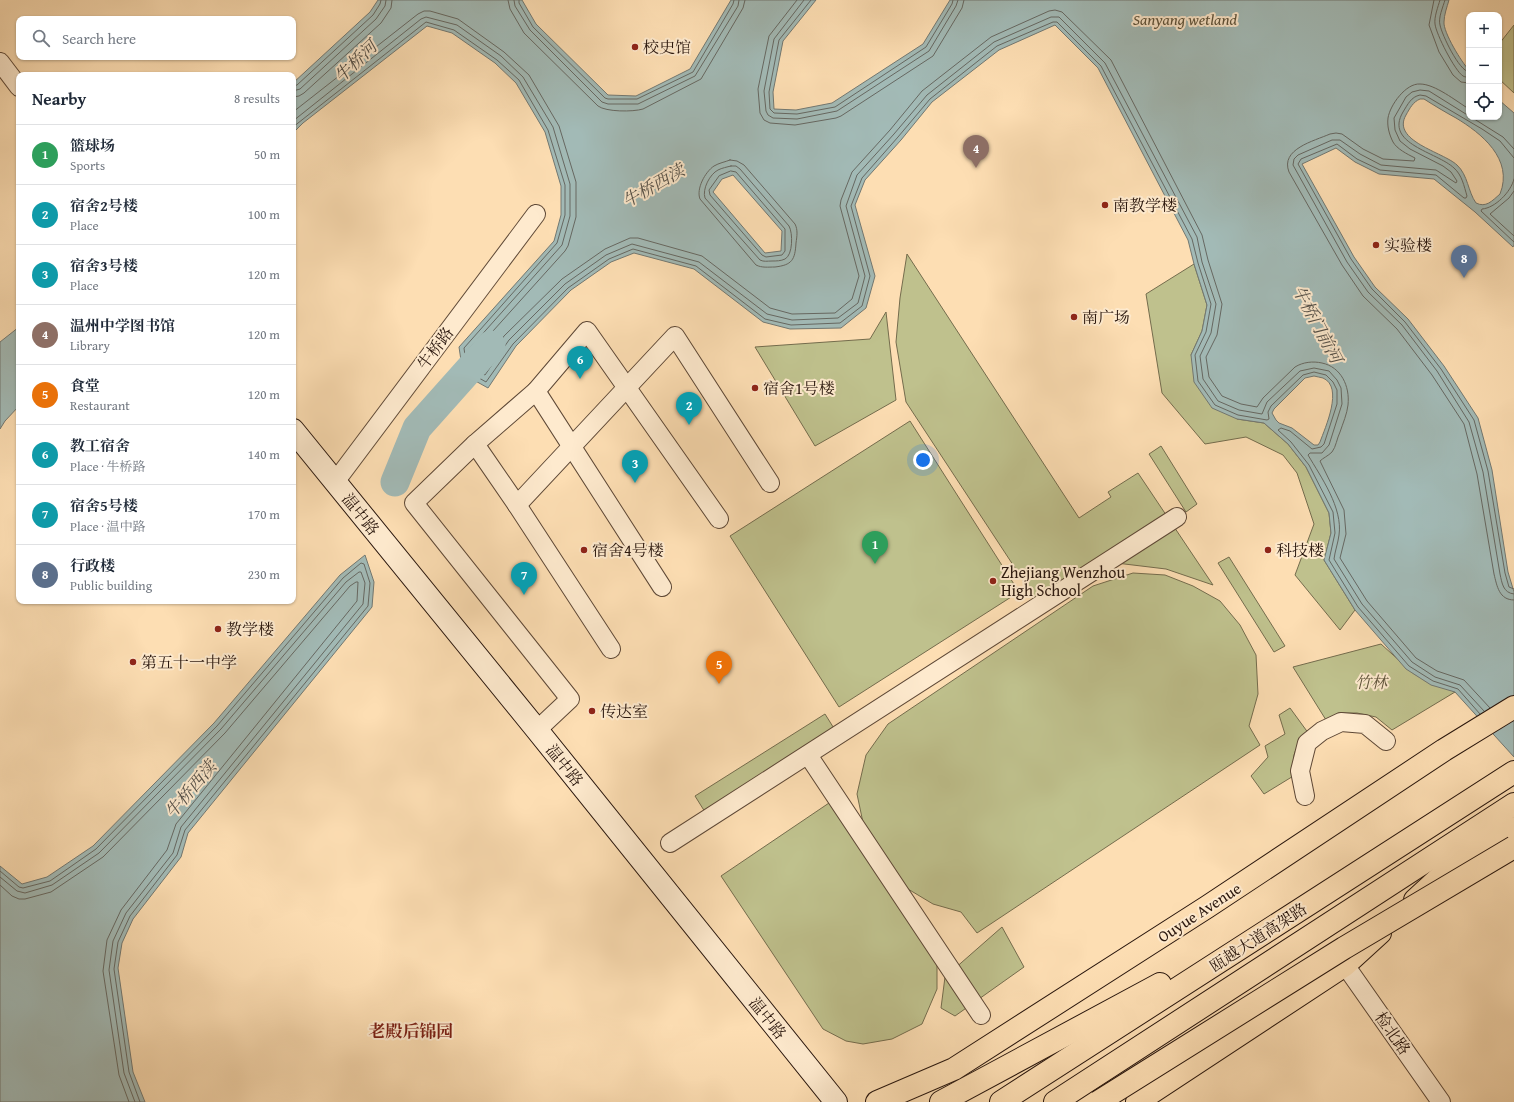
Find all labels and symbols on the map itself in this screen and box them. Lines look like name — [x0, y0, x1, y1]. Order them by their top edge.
park label: Sanyang wetland — [1133, 7, 1238, 31]
water label: 牛桥河 — [328, 32, 384, 88]
place label: 校史馆 — [643, 35, 691, 59]
marker: 校史馆 — [630, 42, 640, 52]
pin: 4 — [963, 135, 989, 168]
water label: 牛桥西渎 — [617, 156, 690, 213]
place label: 南教学楼 — [1113, 193, 1177, 217]
marker: 南教学楼 — [1100, 200, 1110, 210]
place label: 实验楼 — [1384, 233, 1432, 257]
marker: 实验楼 — [1371, 240, 1381, 250]
pin: 8 — [1451, 245, 1477, 278]
water label: 牛桥门前河 — [1287, 281, 1350, 370]
place label: 南广场 — [1082, 305, 1130, 329]
marker: 南广场 — [1069, 312, 1079, 322]
street label: 牛桥路 — [411, 322, 459, 374]
pin: 6 — [567, 346, 593, 379]
place label: 宿舍1号楼 — [763, 376, 835, 400]
marker: 宿舍1号楼 — [750, 383, 760, 393]
pin: 2 — [676, 392, 702, 425]
pin: 3 — [622, 450, 648, 483]
your location — [913, 450, 933, 470]
street label: 温中路 — [337, 488, 385, 540]
pin: 1 — [862, 531, 888, 564]
place label: 宿舍4号楼 — [592, 538, 664, 562]
place label: 科技楼 — [1276, 538, 1324, 562]
marker: 宿舍4号楼 — [579, 545, 589, 555]
marker: 科技楼 — [1263, 545, 1273, 555]
place label: Zhejiang Wenzhou High School — [1001, 560, 1125, 602]
pin: 7 — [511, 562, 537, 595]
marker: Zhejiang Wenzhou High School — [988, 576, 998, 586]
place label: 教学楼 — [226, 617, 274, 641]
marker: 教学楼 — [213, 624, 223, 634]
place label: 第五十一中学 — [141, 650, 237, 674]
pin: 5 — [706, 651, 732, 684]
marker: 第五十一中学 — [128, 657, 138, 667]
park label: 竹林 — [1355, 670, 1389, 694]
place label: 传达室 — [600, 699, 648, 723]
marker: 传达室 — [587, 706, 597, 716]
street label: 温中路 — [541, 739, 589, 791]
water label: 牛桥西渎 — [159, 753, 223, 823]
street label: Ouyue Avenue — [1153, 876, 1245, 948]
street label: 瓯越大道高架路 — [1204, 896, 1312, 978]
street label: 温中路 — [744, 992, 792, 1044]
street label: 检北路 — [1369, 1006, 1417, 1060]
district label: 老殿后锦园 — [369, 1018, 454, 1043]

